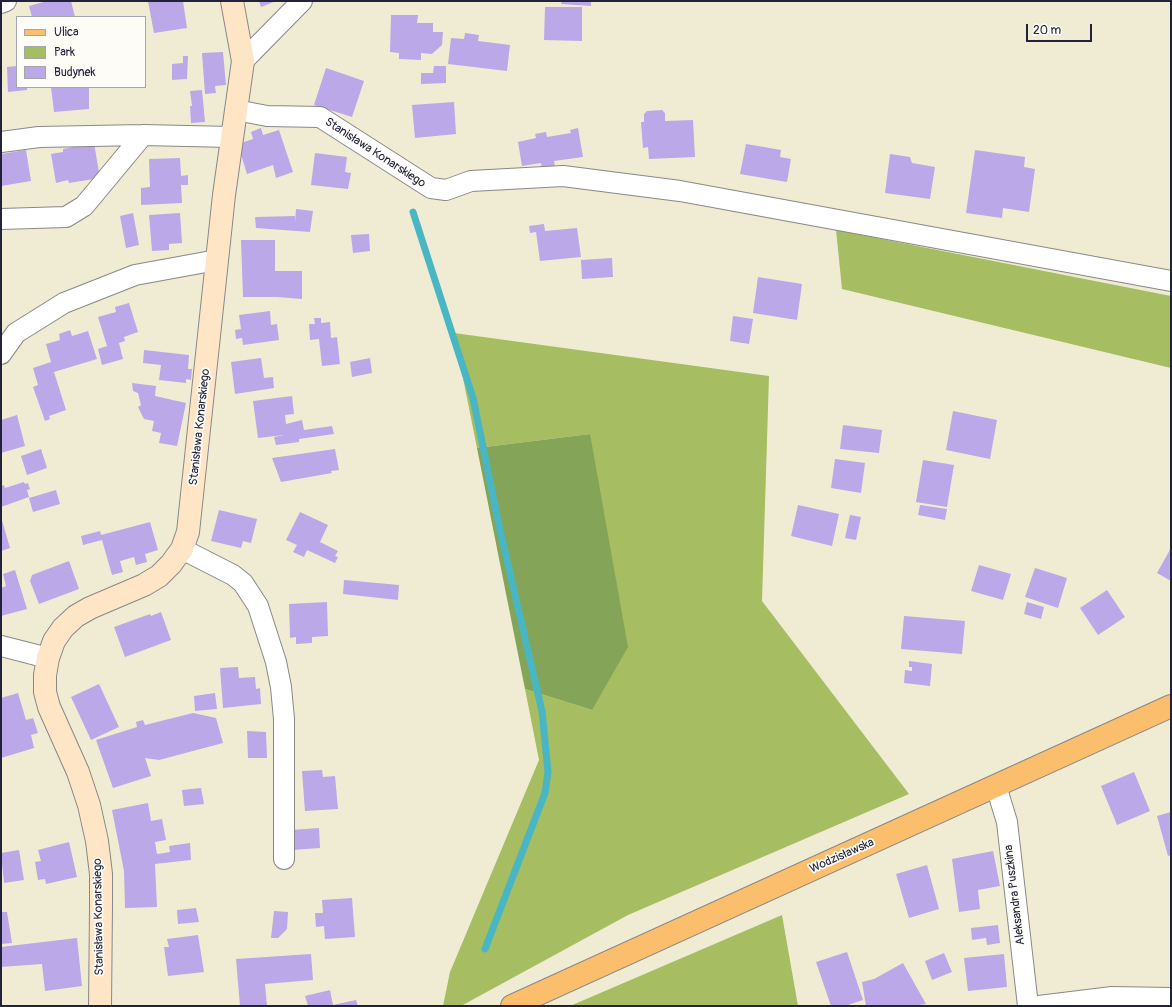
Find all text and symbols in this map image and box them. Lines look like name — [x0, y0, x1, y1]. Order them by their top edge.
legend — [16, 16, 146, 88]
scale bar — [1028, 16, 1094, 42]
text: 20 m — [1033, 23, 1061, 38]
text: Ulica — [54, 25, 79, 40]
text: Park — [54, 45, 75, 60]
text: Budynek — [54, 65, 96, 80]
street label: Stanisława Konarskiego — [322, 115, 428, 191]
street label: Stanisława Konarskiego — [187, 368, 213, 486]
street label: Wodzisławska — [808, 835, 876, 877]
street label: Aleksandra Puszkina — [1002, 844, 1028, 946]
street label: Stanisława Konarskiego — [91, 858, 107, 976]

